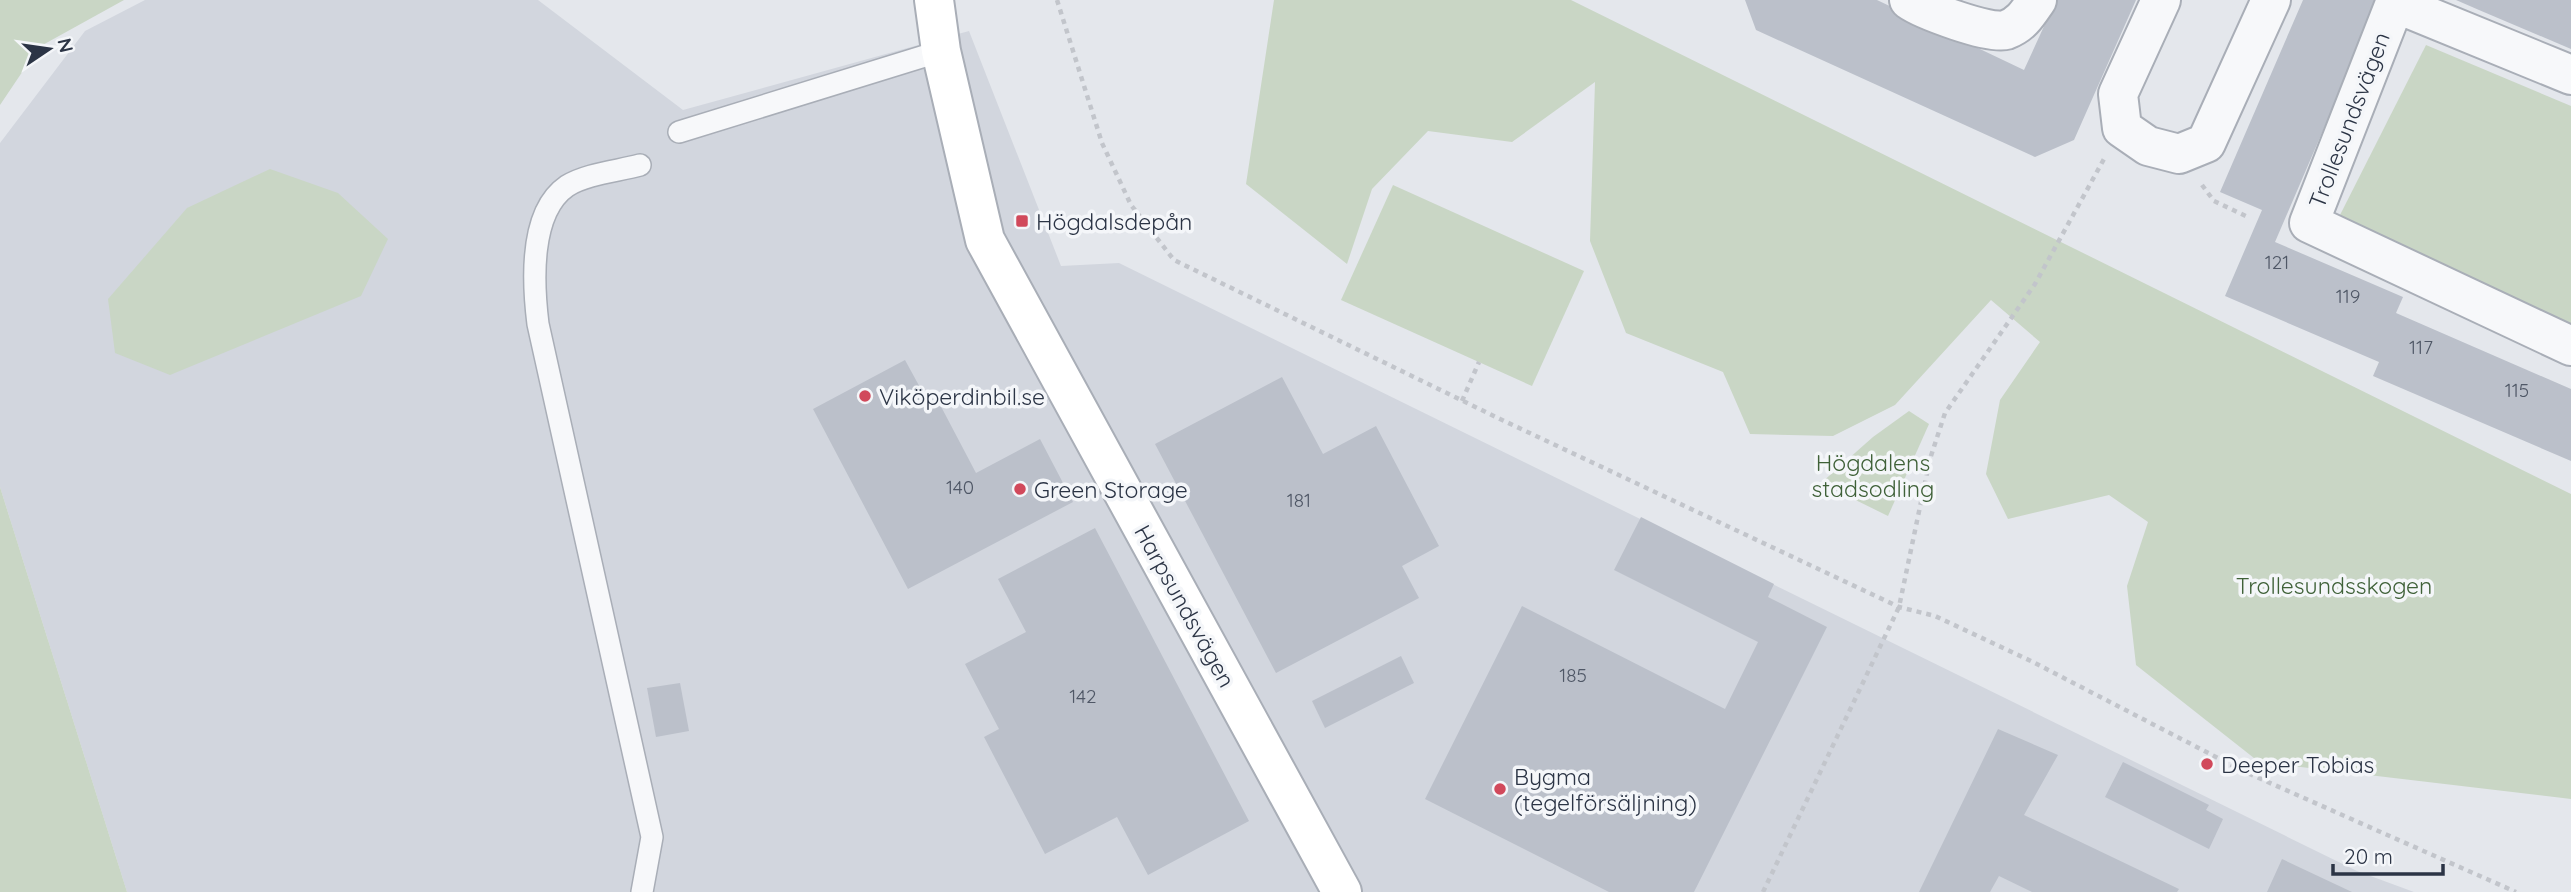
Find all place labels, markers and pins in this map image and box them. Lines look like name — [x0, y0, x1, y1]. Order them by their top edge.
place label: Högdalsdepån — [1036, 207, 1192, 236]
marker: Högdalsdepån — [1014, 213, 1030, 229]
place label: Viköperdinbil.se — [879, 382, 1045, 411]
marker: Viköperdinbil.se — [857, 388, 873, 404]
place label: Green Storage — [1034, 475, 1188, 504]
marker: Green Storage — [1012, 481, 1028, 497]
place label: Deeper Tobias — [2221, 750, 2374, 779]
marker: Deeper Tobias — [2199, 756, 2215, 772]
place label: Bygma (tegelförsäljning) — [1514, 762, 1697, 817]
marker: Bygma (tegelförsäljning) — [1492, 781, 1508, 797]

